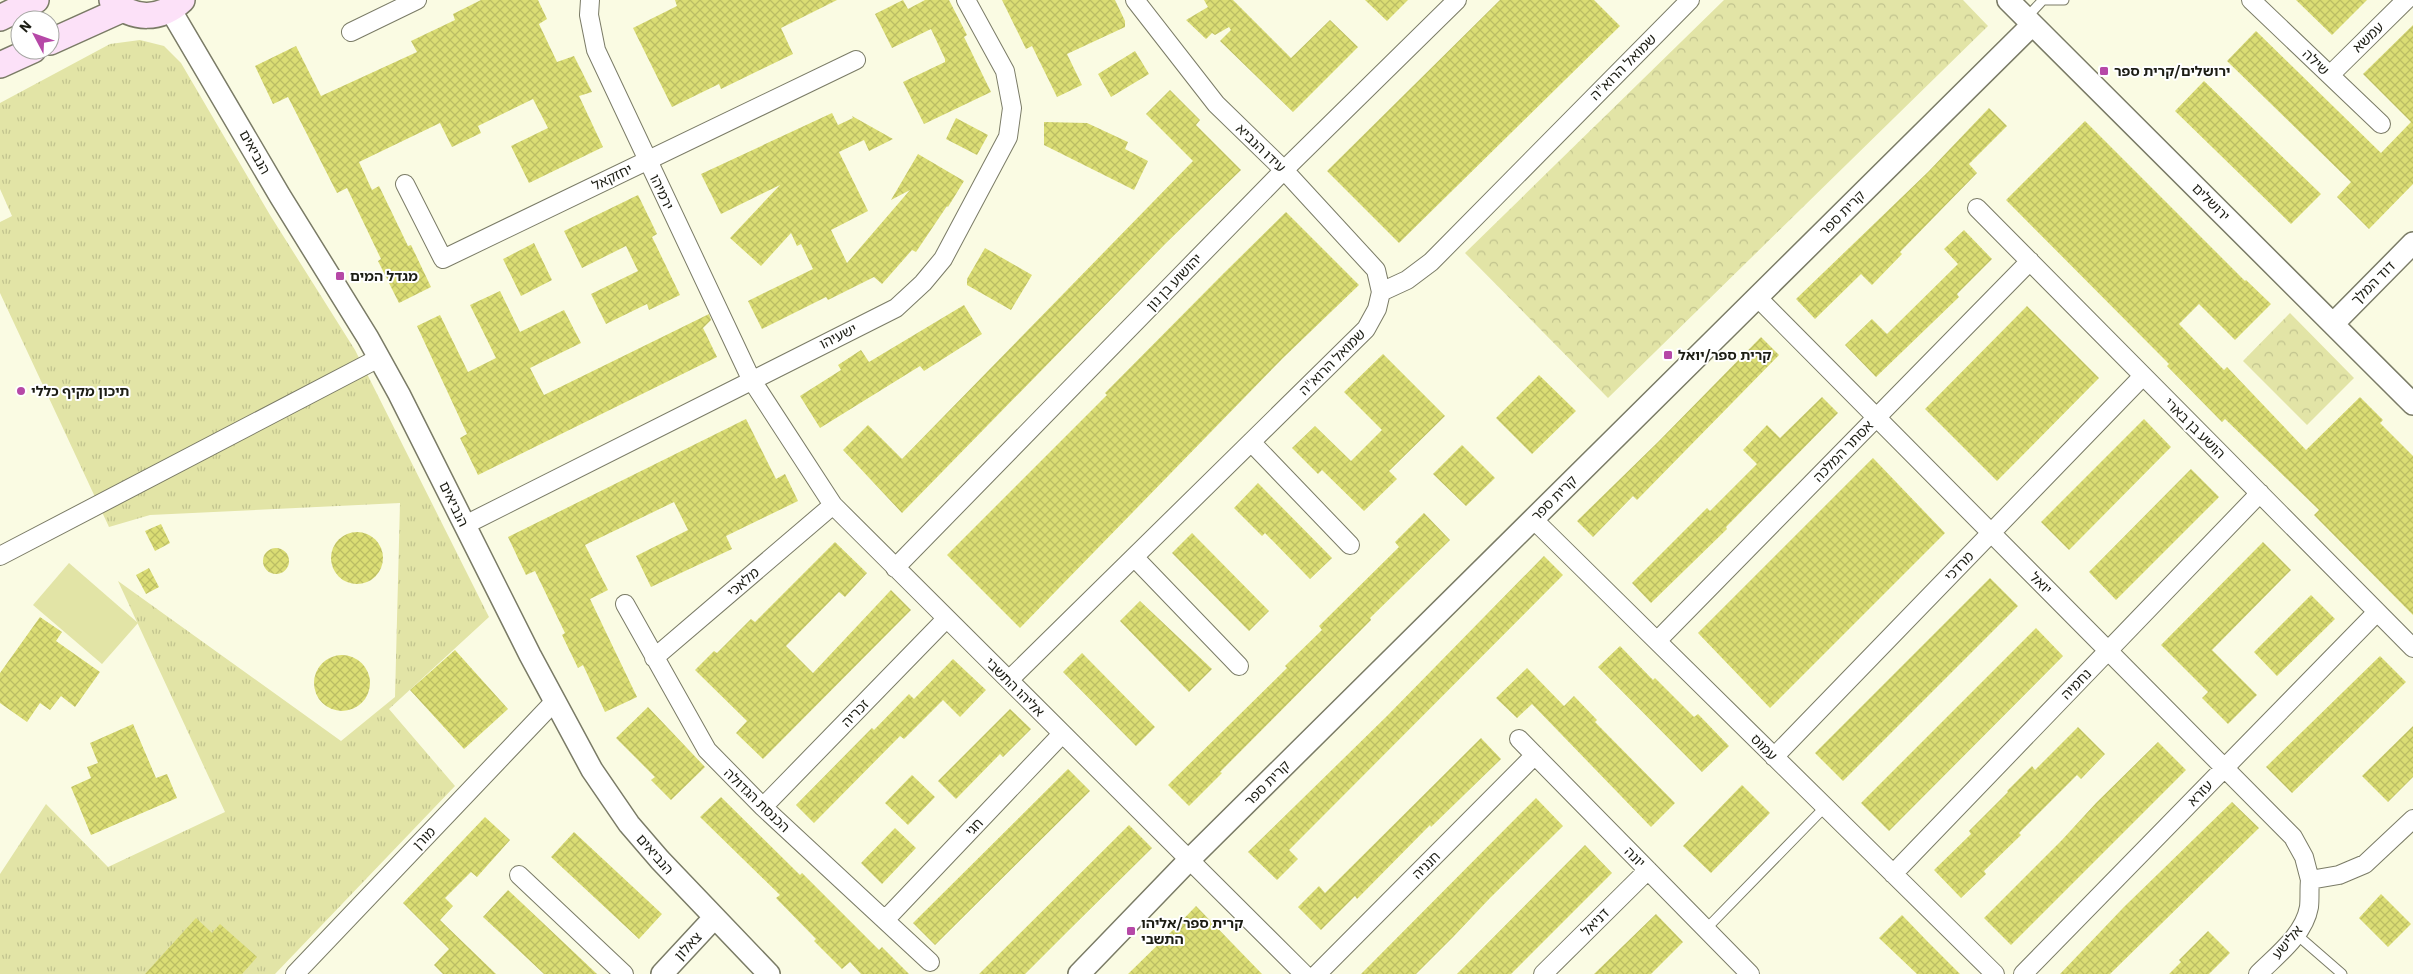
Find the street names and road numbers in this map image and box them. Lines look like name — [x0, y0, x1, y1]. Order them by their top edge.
street label: עמשא — [2349, 18, 2387, 56]
street label: שמואל הרוא"ה — [1586, 30, 1660, 104]
street label: שילה — [2299, 45, 2333, 79]
street label: עידו הנביא — [1232, 120, 1290, 176]
street label: הנביאים — [235, 127, 275, 177]
street label: יחזקאל — [589, 160, 635, 194]
street label: ירמיהו — [646, 171, 678, 213]
street label: ירושלים — [2188, 179, 2234, 225]
street label: קרית ספר — [1815, 186, 1869, 240]
street label: יהושוע בן נון — [1142, 250, 1206, 314]
street label: דוד המלך — [2347, 257, 2399, 309]
street label: ישעיהו — [816, 319, 860, 353]
street label: שמואל הרוא"ה — [1295, 325, 1369, 399]
street label: הושע בן בארי — [2161, 394, 2229, 462]
street label: אסתר המלכה — [1809, 416, 1877, 486]
street label: קרית ספר — [1527, 471, 1581, 525]
street label: הנביאים — [435, 478, 473, 530]
street label: מרדכי — [1940, 547, 1978, 585]
street label: מלאכי — [723, 563, 763, 601]
street label: יואל — [2026, 568, 2056, 598]
street label: אליהו התשבי — [982, 654, 1048, 720]
street label: נחמיה — [2057, 665, 2095, 703]
street label: זכריה — [837, 695, 873, 731]
street label: עמוס — [1747, 730, 1781, 764]
street label: קרית ספר — [1240, 756, 1294, 810]
street label: הכנסת הגדולה — [720, 764, 794, 836]
street label: עזרא — [2183, 776, 2217, 810]
street label: חגי — [961, 814, 987, 840]
street label: מורן — [409, 823, 439, 853]
street label: הנביאים — [632, 830, 678, 878]
street label: יונה — [1621, 843, 1649, 871]
street label: חנניה — [1408, 847, 1444, 883]
street label: דניאל — [1577, 904, 1613, 940]
street label: אלישע — [2268, 921, 2306, 963]
street label: צאלון — [670, 928, 706, 964]

